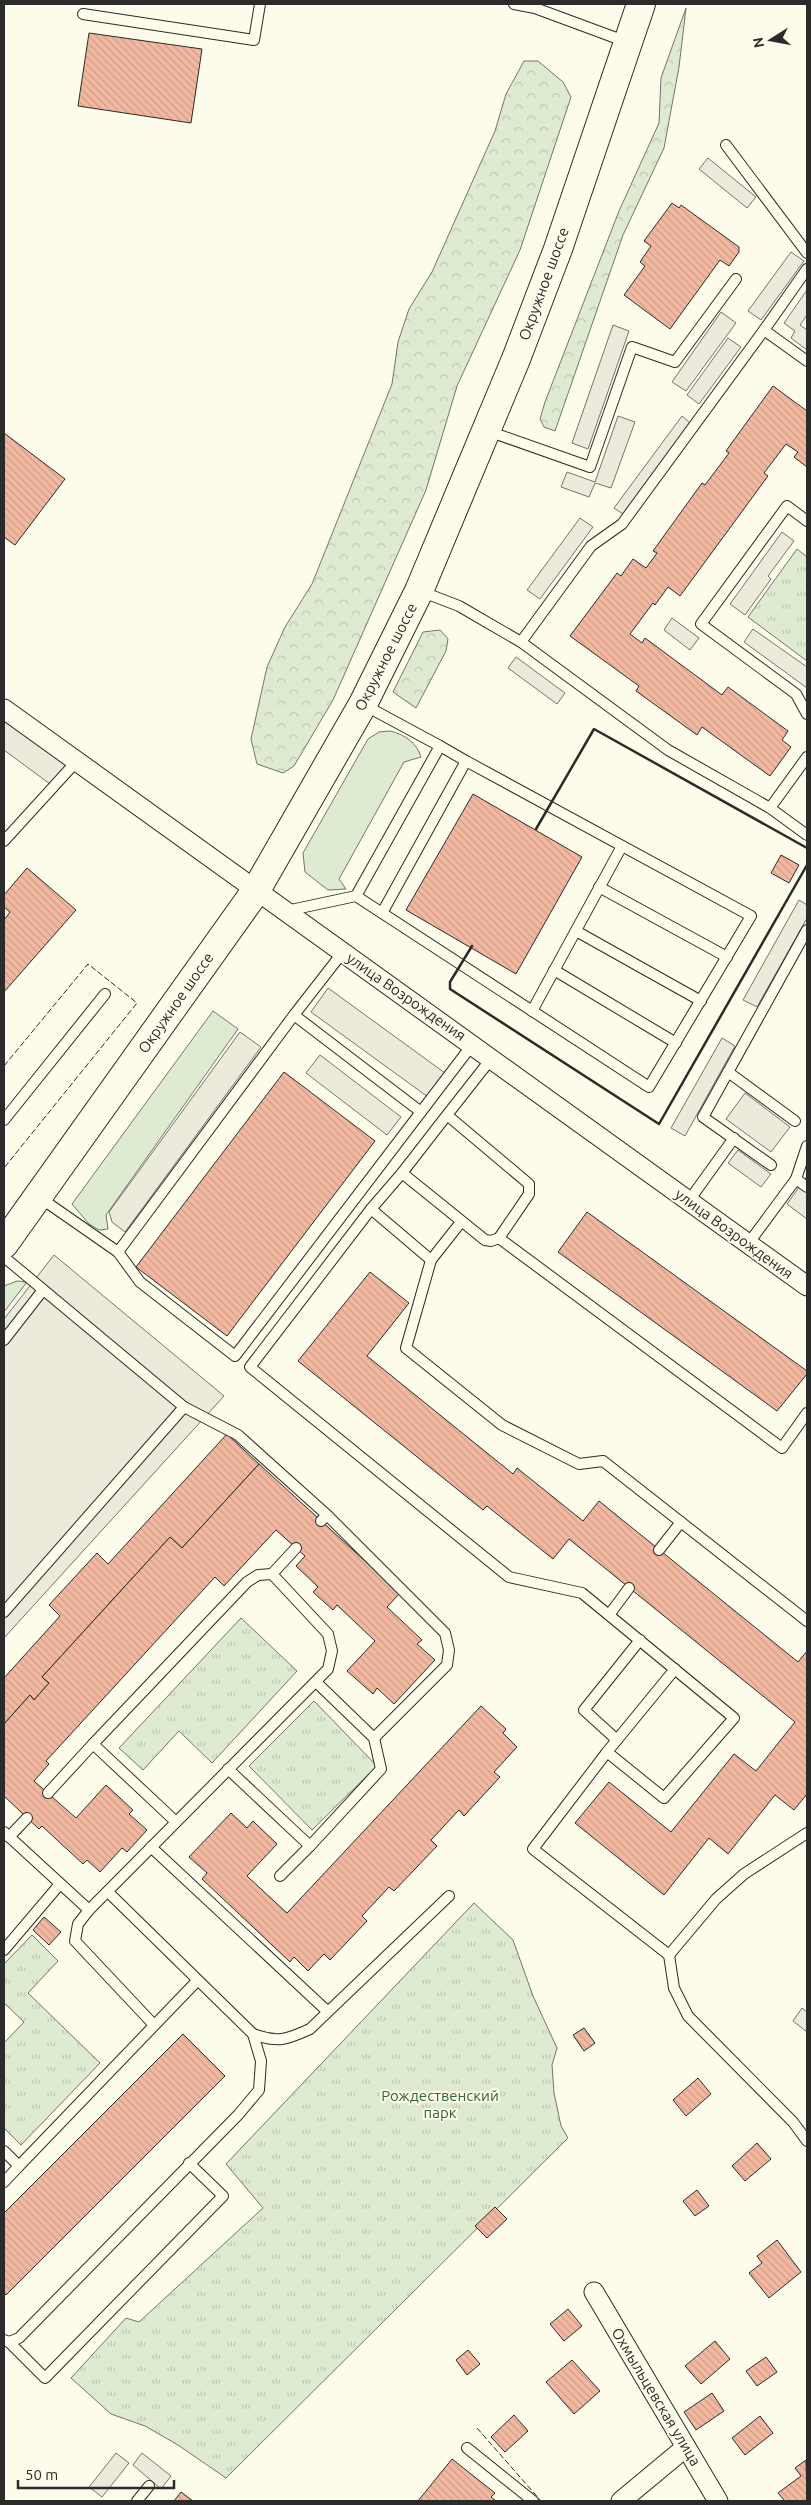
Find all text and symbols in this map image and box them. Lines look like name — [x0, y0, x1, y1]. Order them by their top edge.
north arrow — [746, 15, 796, 65]
text: N — [749, 36, 767, 49]
street label: Окружное шоссе — [515, 225, 572, 343]
street label: Окружное шоссе — [351, 600, 420, 714]
street label: Окружное шоссе — [135, 949, 217, 1056]
street label: улица Возрождения — [343, 949, 469, 1044]
street label: улица Возрождения — [672, 1185, 797, 1282]
park label: Рождественский парк — [381, 2087, 499, 2121]
street label: Охмыльцевская улица — [608, 2325, 704, 2469]
scale bar — [18, 2458, 174, 2490]
text: 50 m — [25, 2466, 58, 2483]

